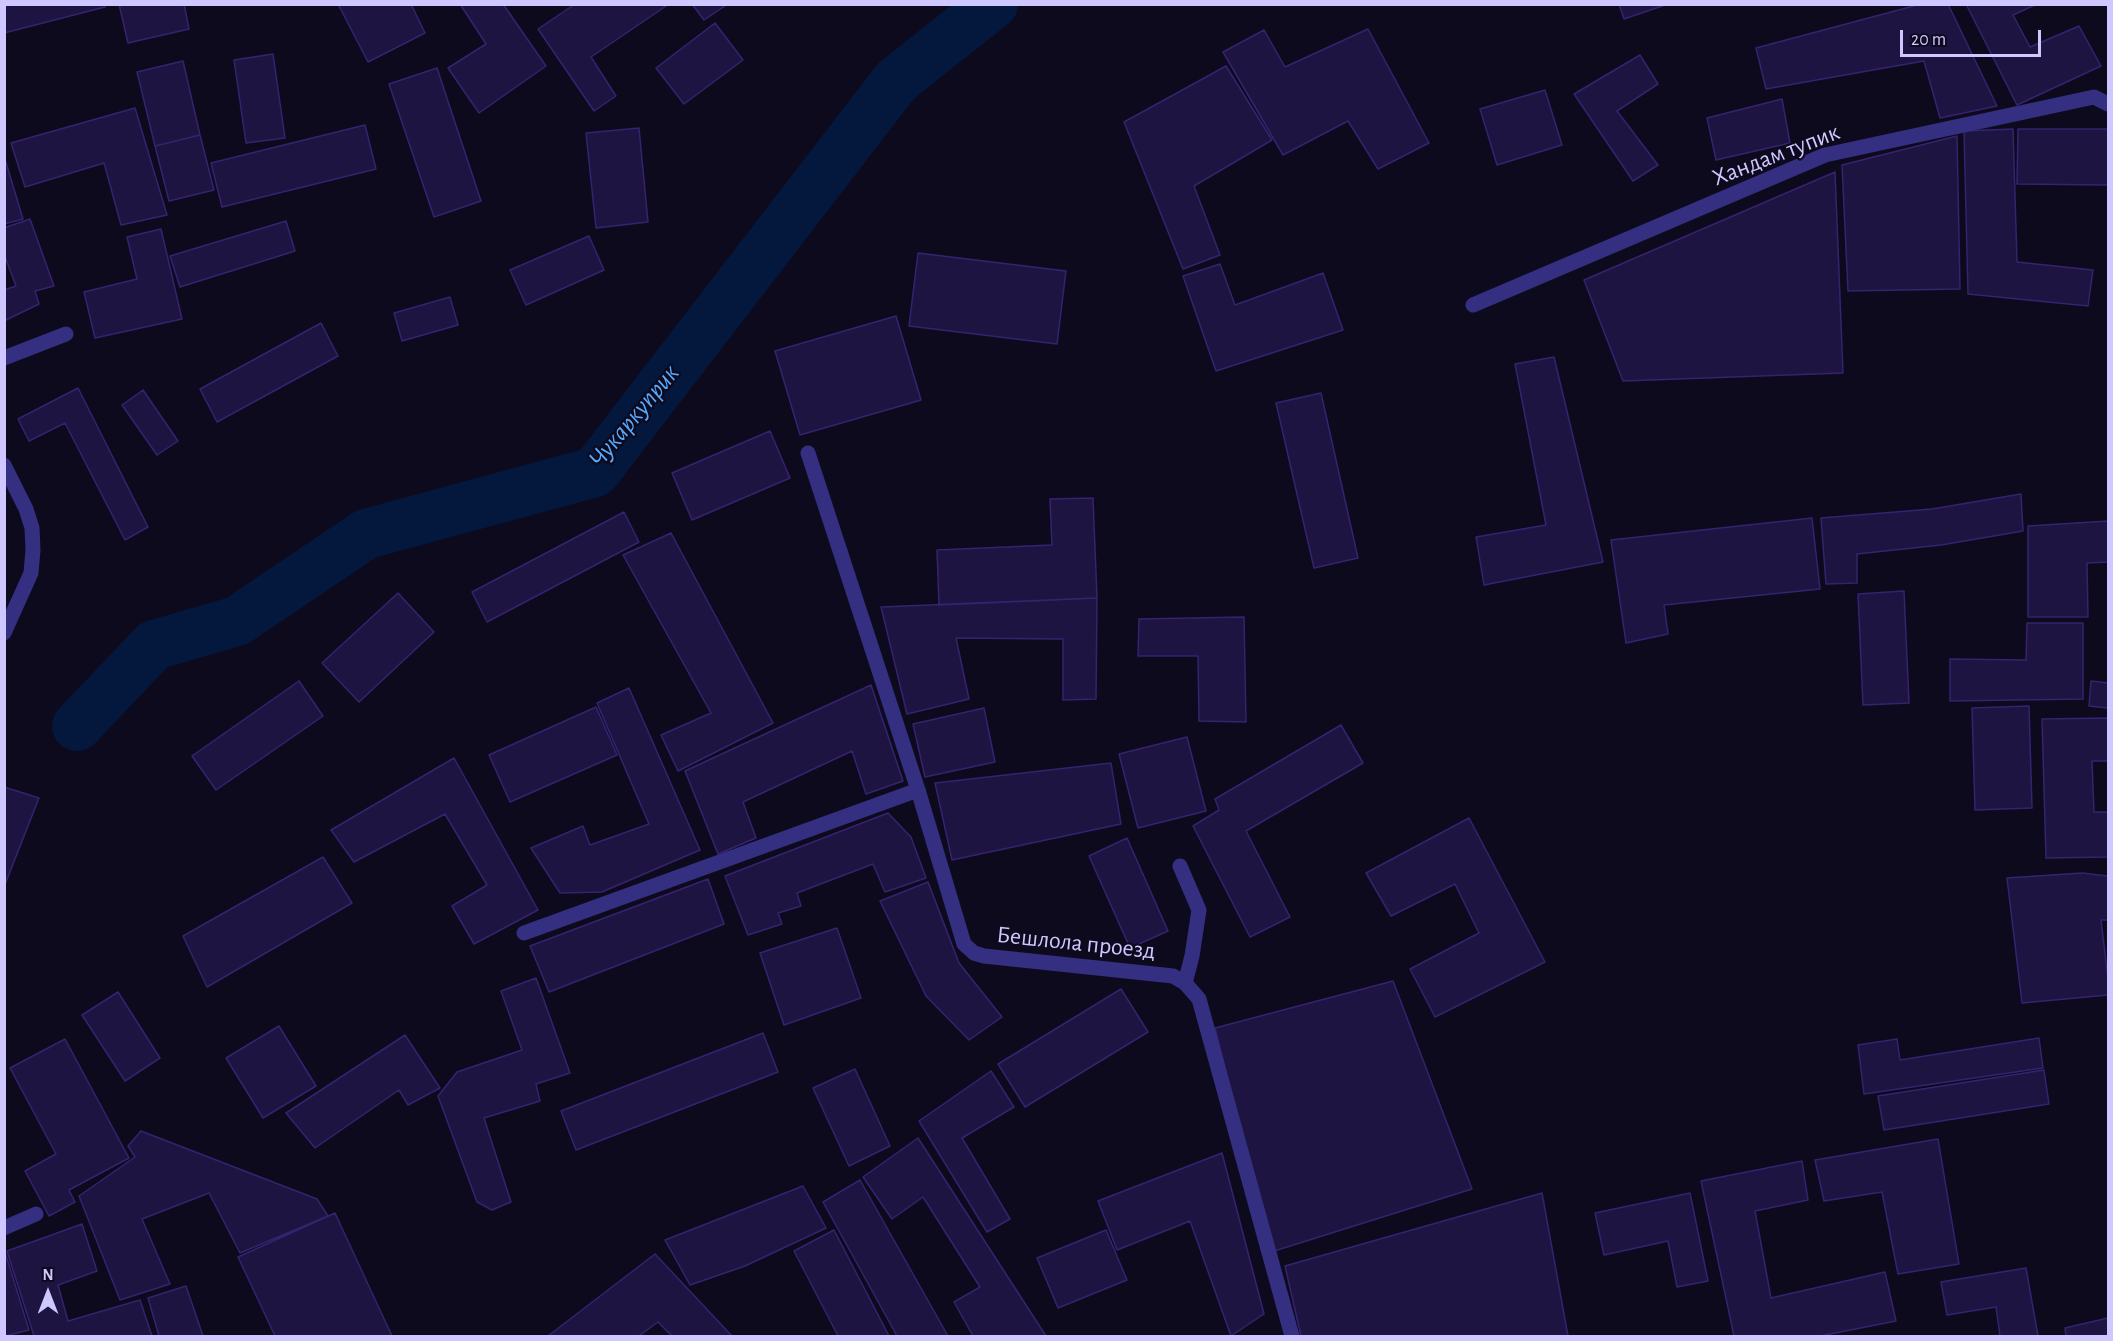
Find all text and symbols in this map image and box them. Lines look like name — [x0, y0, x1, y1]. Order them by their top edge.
scale bar — [1903, 18, 2044, 56]
text: 20 m — [1911, 31, 1946, 49]
street label: Хандам тупик — [1708, 118, 1844, 192]
water label: Чукаркуприк — [582, 358, 686, 474]
street label: Бешлола проезд — [995, 920, 1157, 966]
north arrow — [18, 1263, 78, 1323]
text: N — [42, 1267, 54, 1283]

